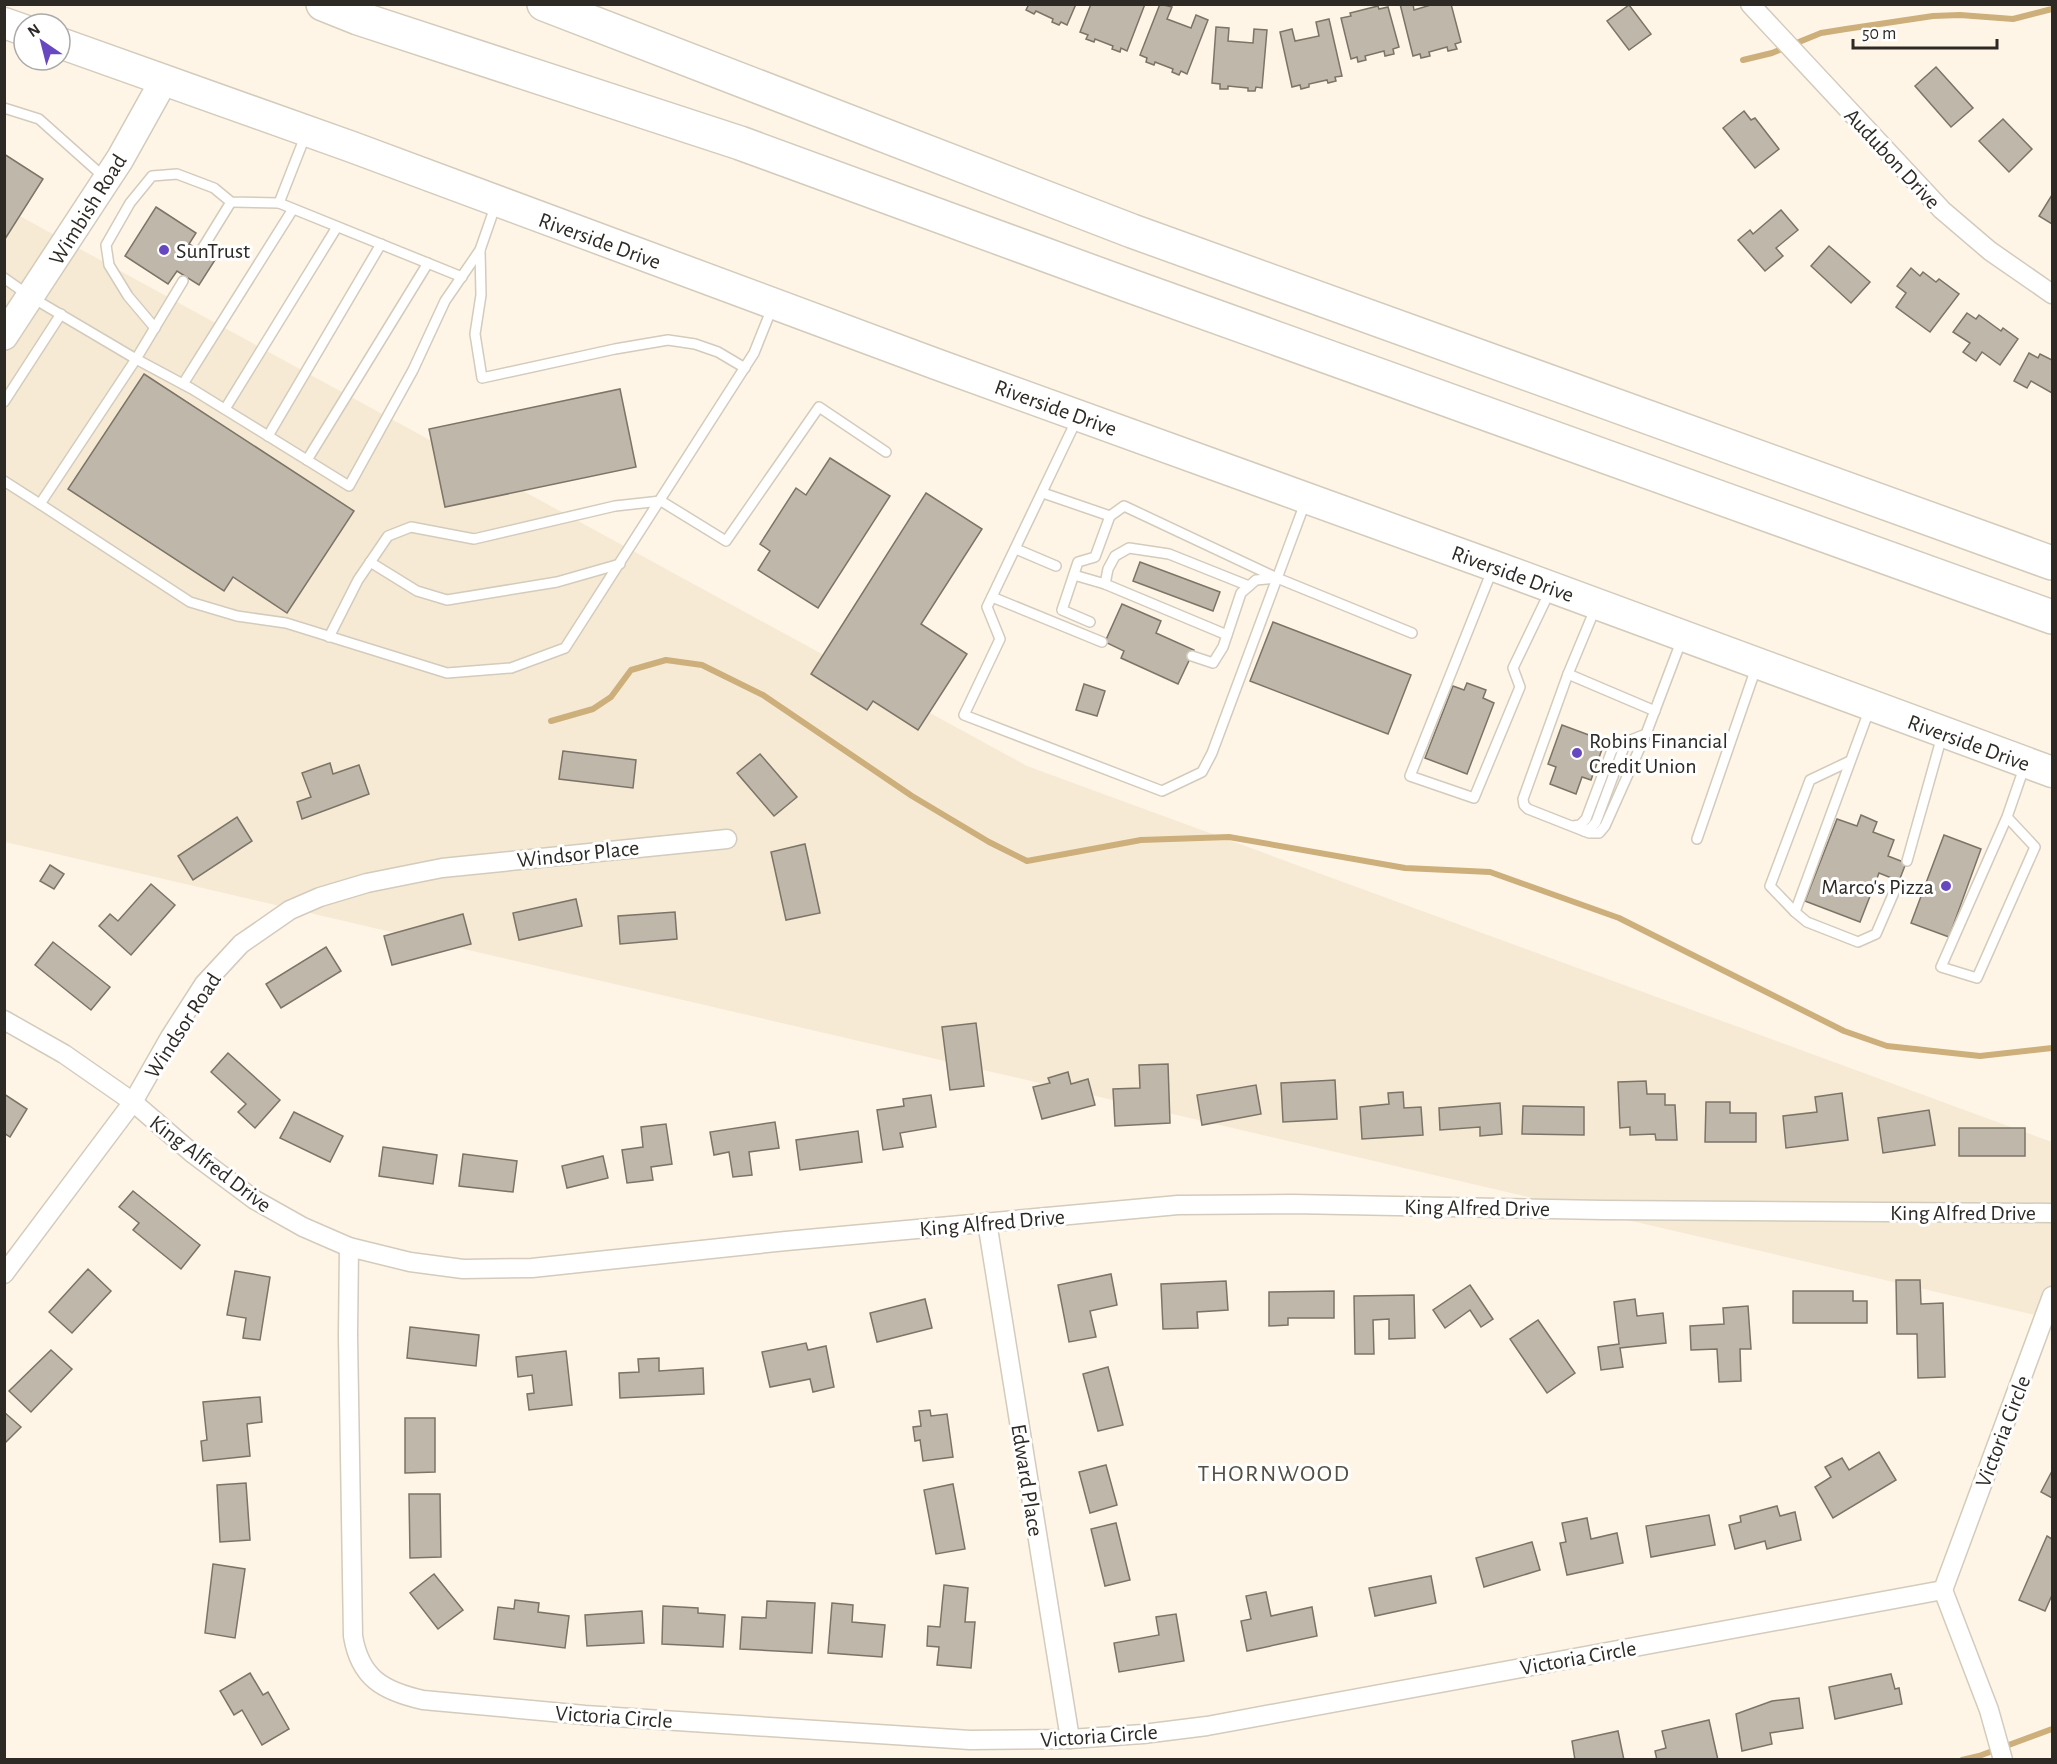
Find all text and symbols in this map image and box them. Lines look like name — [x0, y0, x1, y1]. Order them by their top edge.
north arrow — [12, 12, 72, 72]
scale bar — [1853, 12, 1997, 50]
text: N — [25, 21, 43, 40]
text: 50 m — [1862, 25, 1896, 43]
street label: Audubon Drive — [1840, 104, 1944, 213]
street label: Wimbish Road — [45, 150, 131, 269]
street label: Riverside Drive — [536, 209, 664, 273]
place label: SunTrust — [176, 240, 250, 262]
marker: SunTrust — [157, 243, 171, 257]
street label: Riverside Drive — [992, 376, 1120, 440]
street label: Riverside Drive — [1449, 542, 1577, 606]
street label: Riverside Drive — [1905, 711, 2033, 775]
place label: Robins Financial Credit Union — [1589, 730, 1728, 777]
marker: Robins Financial Credit Union — [1570, 746, 1584, 760]
street label: Windsor Place — [516, 837, 640, 871]
place label: Marco's Pizza — [1821, 876, 1934, 898]
marker: Marco's Pizza — [1939, 879, 1953, 893]
street label: Windsor Road — [141, 969, 225, 1082]
street label: King Alfred Drive — [146, 1111, 275, 1216]
street label: King Alfred Drive — [1404, 1196, 1550, 1220]
street label: King Alfred Drive — [1890, 1202, 2036, 1224]
street label: King Alfred Drive — [918, 1206, 1066, 1240]
street label: Victoria Circle — [1972, 1373, 2034, 1490]
street label: Edward Place — [1007, 1422, 1047, 1538]
district label: THORNWOOD — [1198, 1462, 1350, 1486]
street label: Victoria Circle — [1518, 1637, 1638, 1679]
street label: Victoria Circle — [554, 1702, 673, 1732]
street label: Victoria Circle — [1040, 1721, 1159, 1751]

